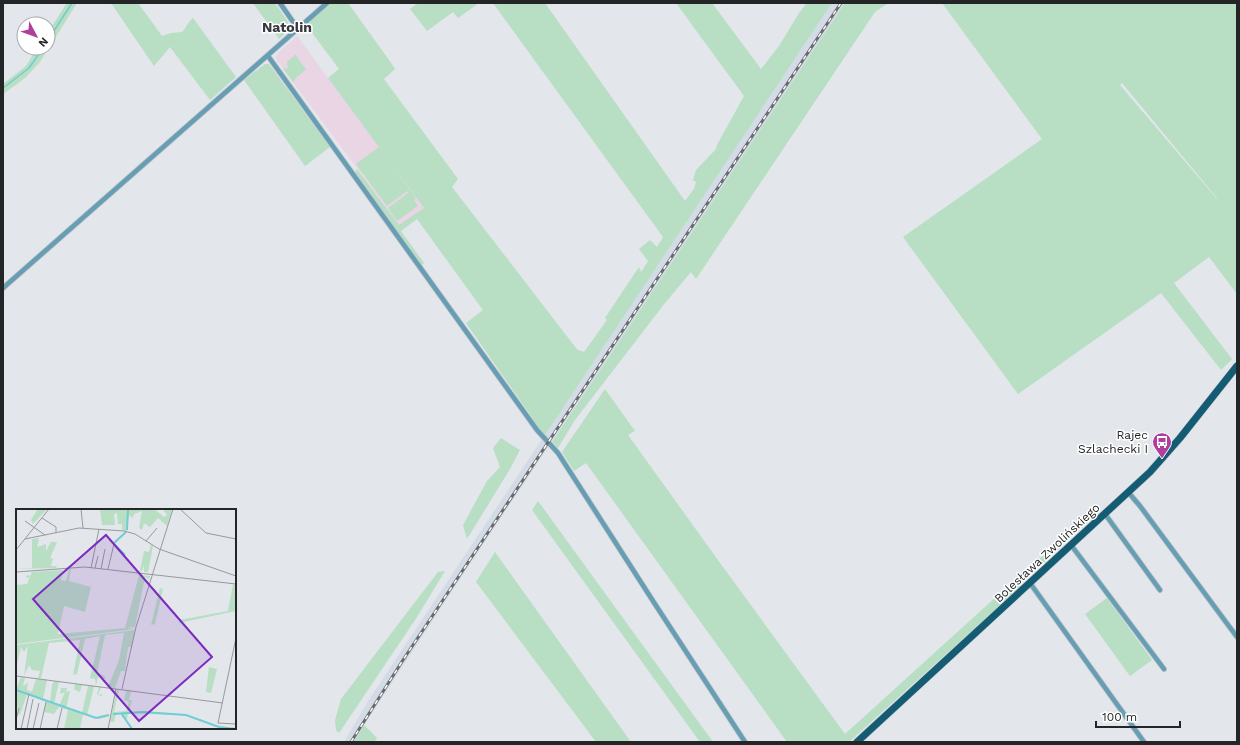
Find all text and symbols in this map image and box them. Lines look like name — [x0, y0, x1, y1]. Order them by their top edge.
north arrow — [16, 16, 56, 56]
district label: Natolin — [262, 19, 312, 35]
text: N — [36, 35, 51, 50]
place label: Rajec Szlachecki I — [1078, 428, 1148, 456]
bus stop icon: Rajec Szlachecki I — [1151, 431, 1173, 459]
street label: Bolesława Zwolińskiego — [991, 500, 1103, 606]
inset map — [16, 509, 236, 729]
scale bar — [1096, 703, 1180, 729]
text: 100 m — [1102, 710, 1137, 724]

